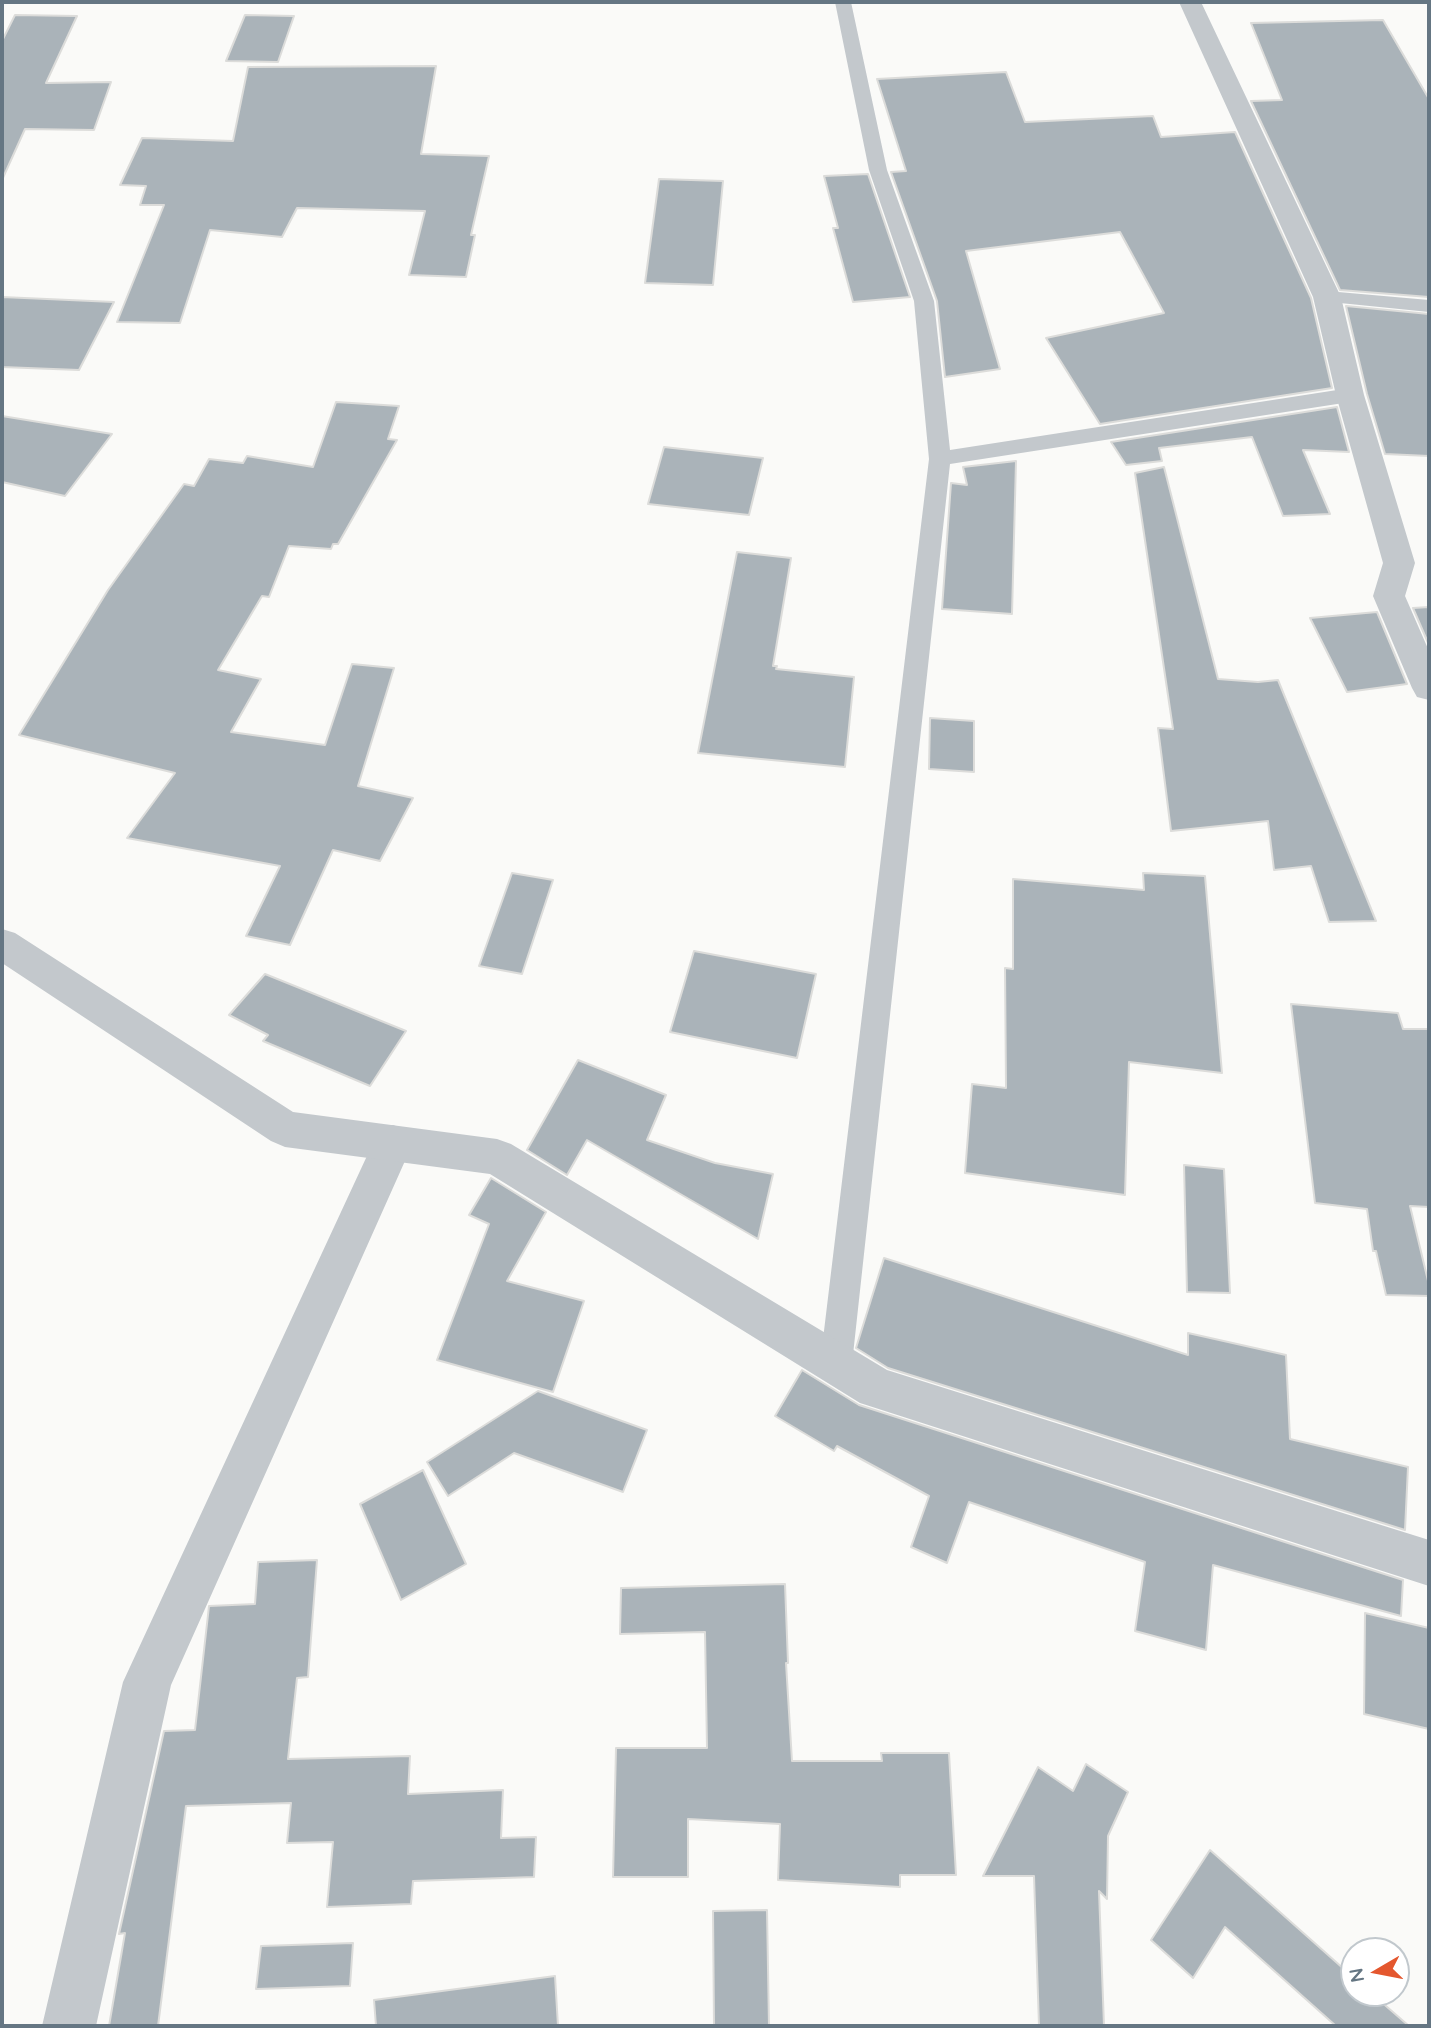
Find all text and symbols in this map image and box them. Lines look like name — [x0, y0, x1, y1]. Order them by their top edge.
north arrow — [1340, 1937, 1410, 2007]
text: N — [1343, 1966, 1369, 1984]

